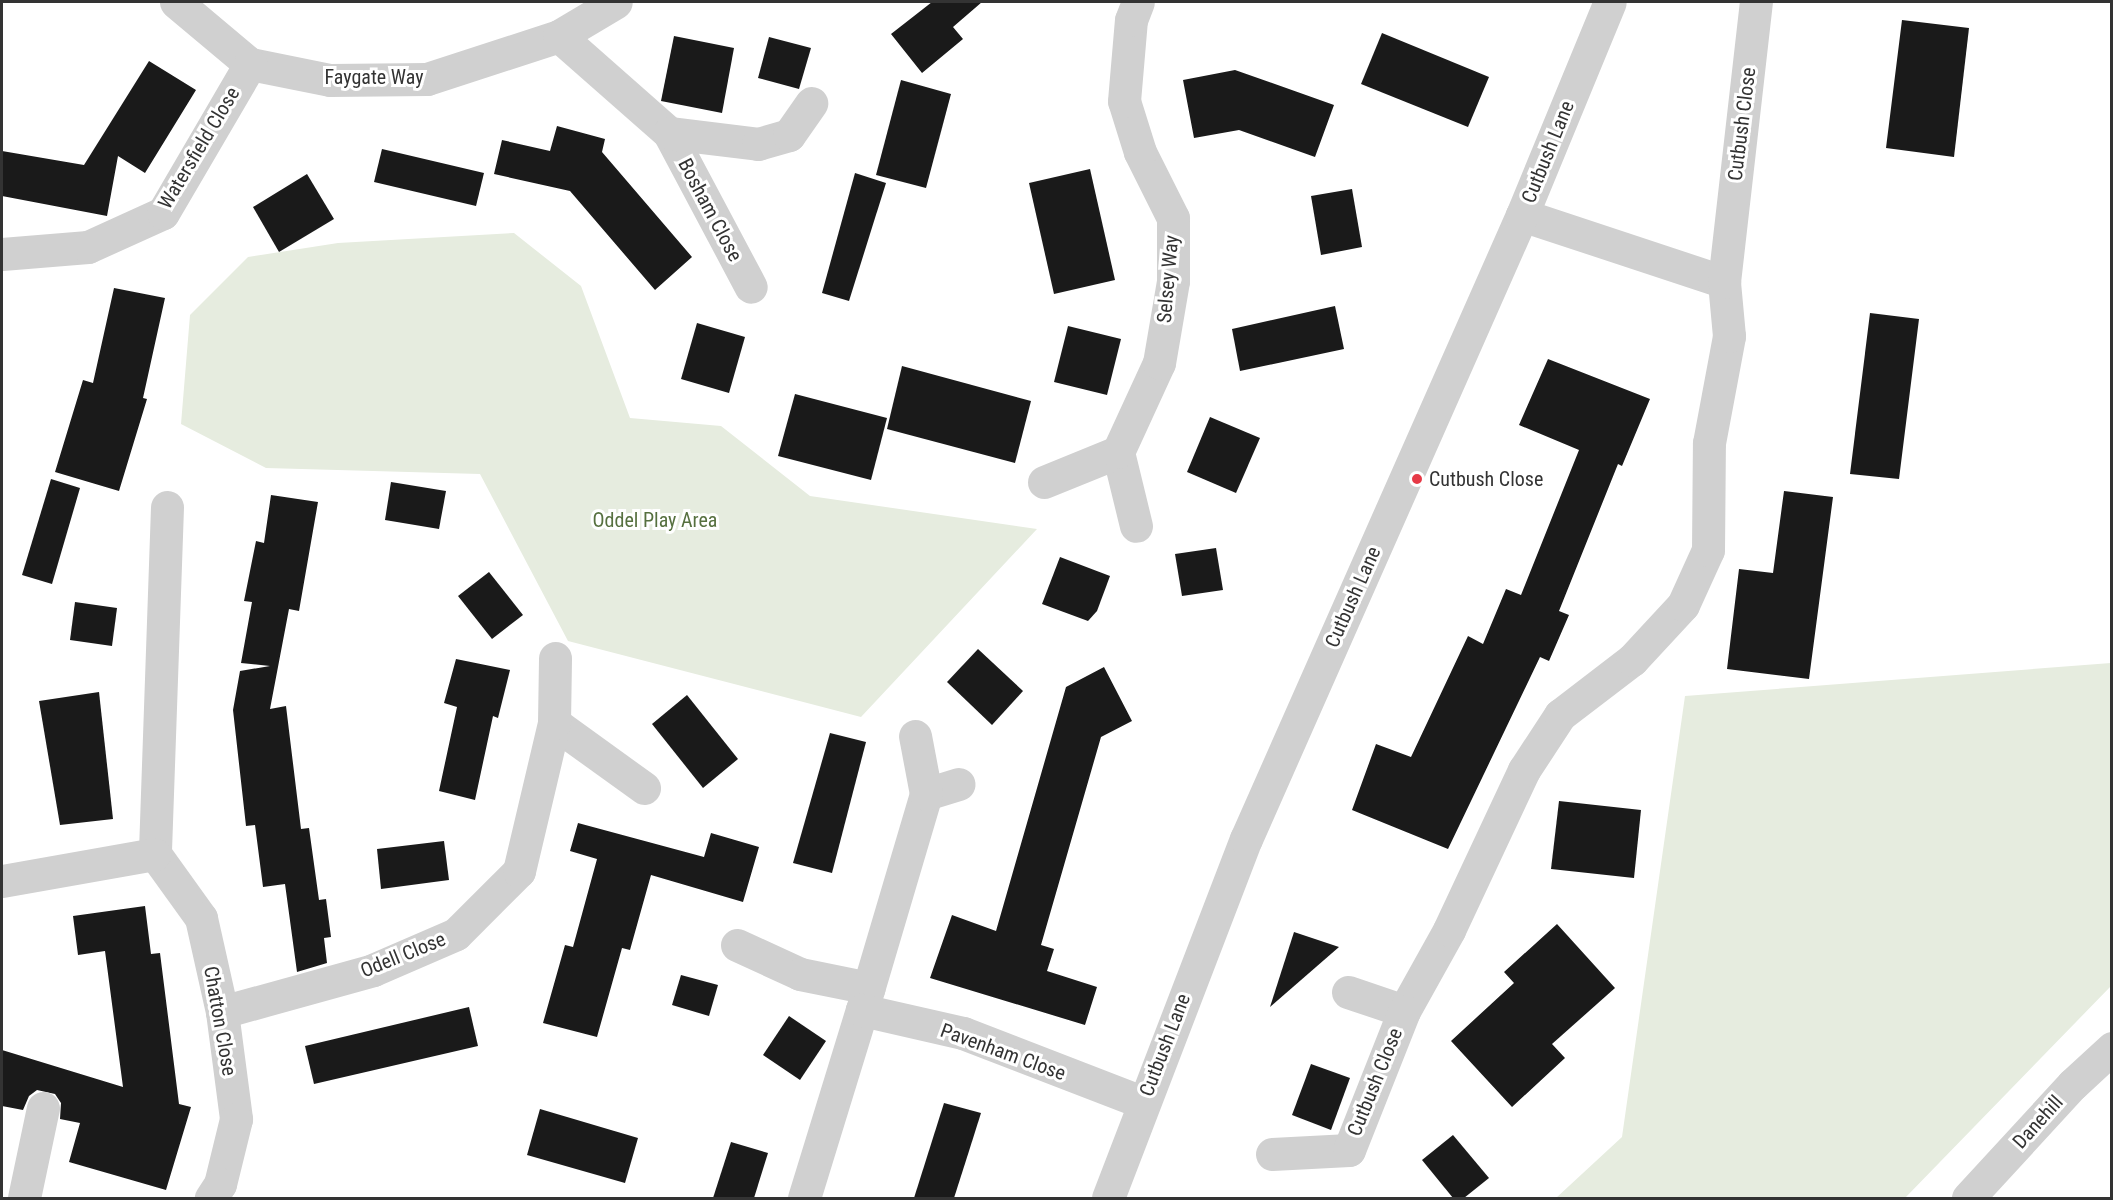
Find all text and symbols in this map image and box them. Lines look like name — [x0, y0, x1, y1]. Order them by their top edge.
street label: Faygate Way — [325, 65, 423, 89]
street label: Cutbush Close — [1723, 66, 1761, 182]
street label: Watersfield Close — [153, 83, 245, 213]
street label: Cutbush Lane — [1517, 97, 1579, 207]
street label: Bosham Close — [673, 154, 747, 266]
street label: Selsey Way — [1152, 234, 1184, 324]
place label: Cutbush Close — [1429, 467, 1543, 491]
marker: Cutbush Close — [1410, 472, 1424, 486]
park label: Oddel Play Area — [593, 508, 717, 532]
street label: Cutbush Lane — [1320, 543, 1386, 651]
street label: Odell Close — [357, 927, 449, 983]
street label: Chatton Close — [199, 964, 241, 1078]
street label: Cutbush Lane — [1134, 990, 1196, 1100]
street label: Pavenham Close — [937, 1018, 1069, 1086]
street label: Cutbush Close — [1342, 1025, 1408, 1139]
street label: Danehill — [2008, 1090, 2068, 1154]

